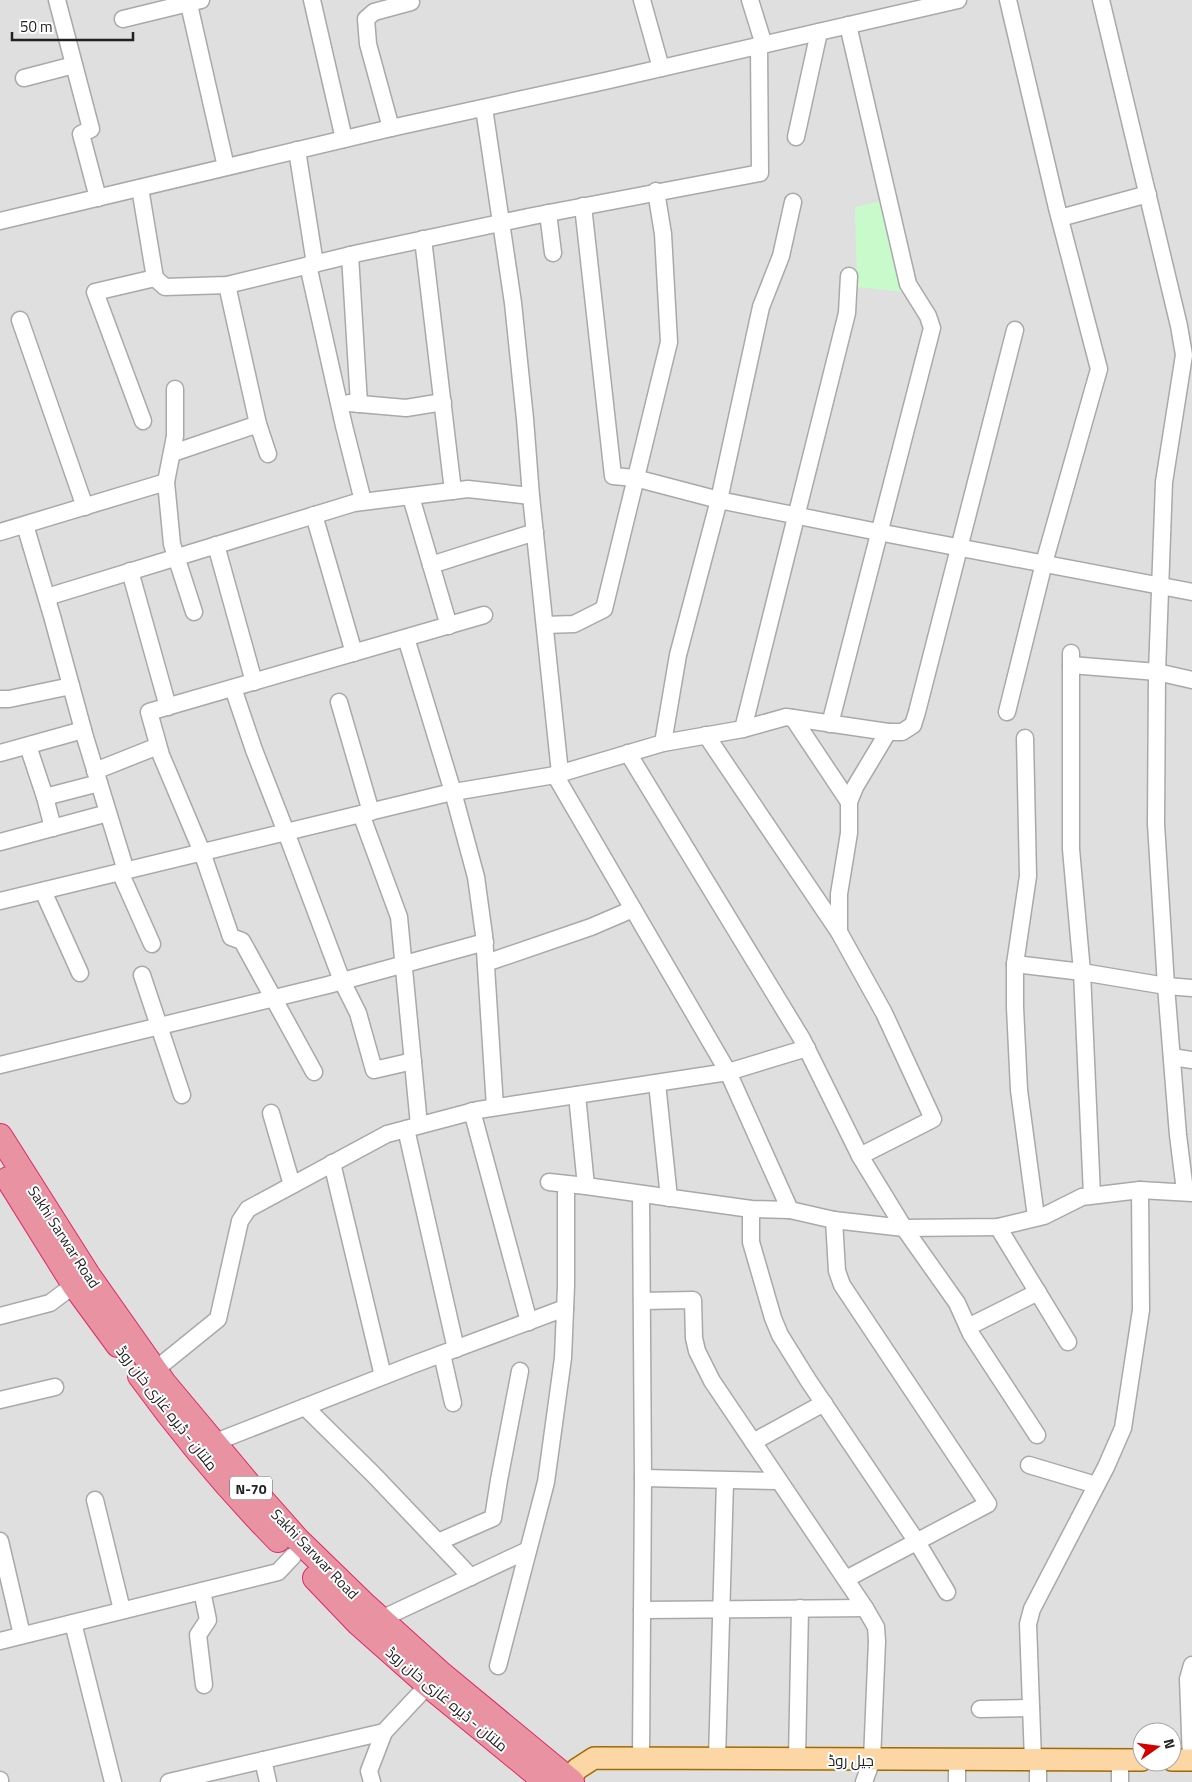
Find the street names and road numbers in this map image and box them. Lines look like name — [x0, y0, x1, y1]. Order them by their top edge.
street label: Sakhi Sarwar Road — [22, 1181, 106, 1293]
street label: ملتان - ڈیرہ غازی خان روڈ — [111, 1340, 223, 1476]
road number: N-70 — [230, 1476, 272, 1500]
street label: Sakhi Sarwar Road — [266, 1504, 364, 1604]
street label: ملتان - ڈیرہ غازی خان روڈ — [381, 1641, 513, 1757]
street label: جیل روڈ — [828, 1749, 874, 1772]

